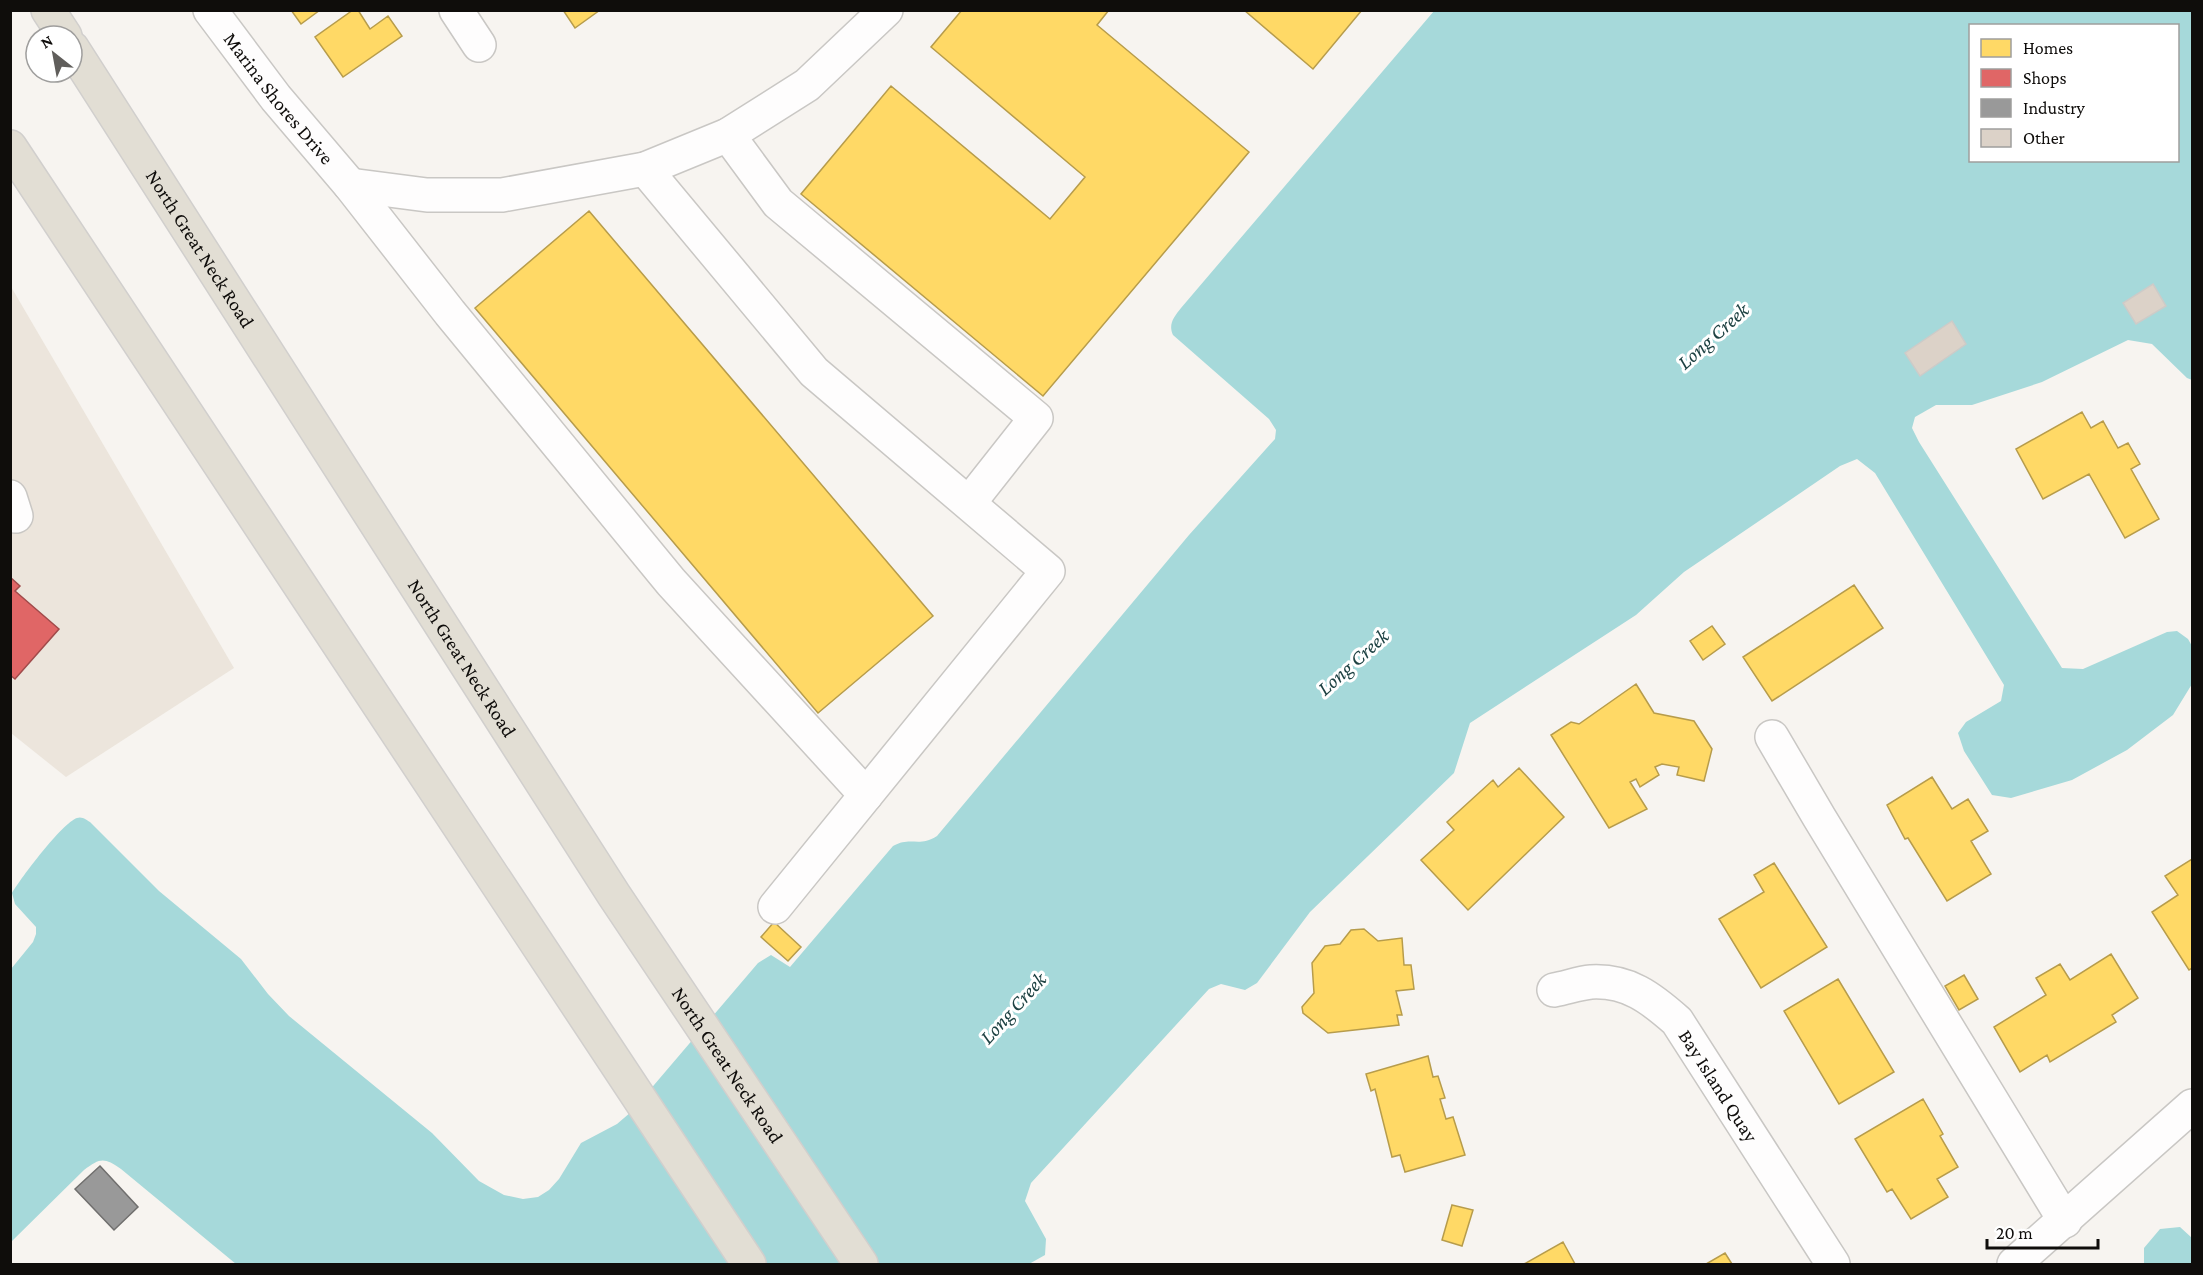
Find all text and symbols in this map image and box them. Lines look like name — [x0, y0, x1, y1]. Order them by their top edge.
north arrow — [24, 24, 84, 84]
legend — [1969, 24, 2179, 162]
street label: Marina Shores Drive — [220, 28, 338, 169]
text: N — [37, 31, 56, 52]
text: Homes — [2023, 38, 2073, 58]
text: Shops — [2023, 68, 2067, 88]
text: Industry — [2023, 98, 2086, 118]
text: Other — [2023, 128, 2066, 148]
street label: North Great Neck Road — [142, 166, 259, 332]
water label: Long Creek — [1672, 297, 1754, 374]
street label: North Great Neck Road — [404, 575, 521, 741]
water label: Long Creek — [1312, 623, 1394, 700]
water label: Long Creek — [975, 967, 1052, 1049]
street label: North Great Neck Road — [668, 983, 788, 1147]
street label: Bay Island Quay — [1674, 1025, 1763, 1147]
scale bar — [1987, 1212, 2098, 1250]
text: 20 m — [1996, 1223, 2033, 1243]

